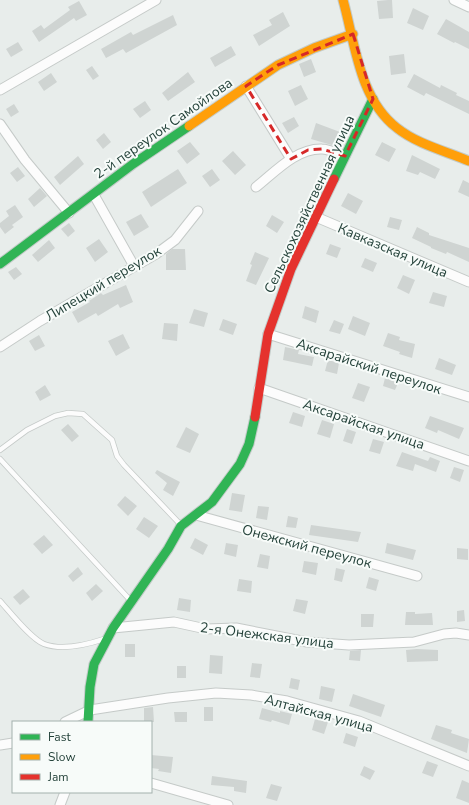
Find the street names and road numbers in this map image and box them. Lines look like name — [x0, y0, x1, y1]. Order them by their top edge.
street label: 2-й переулок Самойлова — [90, 73, 236, 183]
street label: Сельскохозяйственная улица — [260, 112, 359, 296]
street label: Кавказская улица — [335, 219, 451, 282]
street label: Липецкий переулок — [42, 241, 165, 326]
street label: Аксарайский переулок — [294, 334, 444, 399]
street label: Аксарайская улица — [300, 395, 427, 454]
street label: Онежский переулок — [240, 520, 374, 573]
street label: 2-я Онежская улица — [199, 618, 335, 653]
street label: Алтайская улица — [262, 690, 375, 737]

